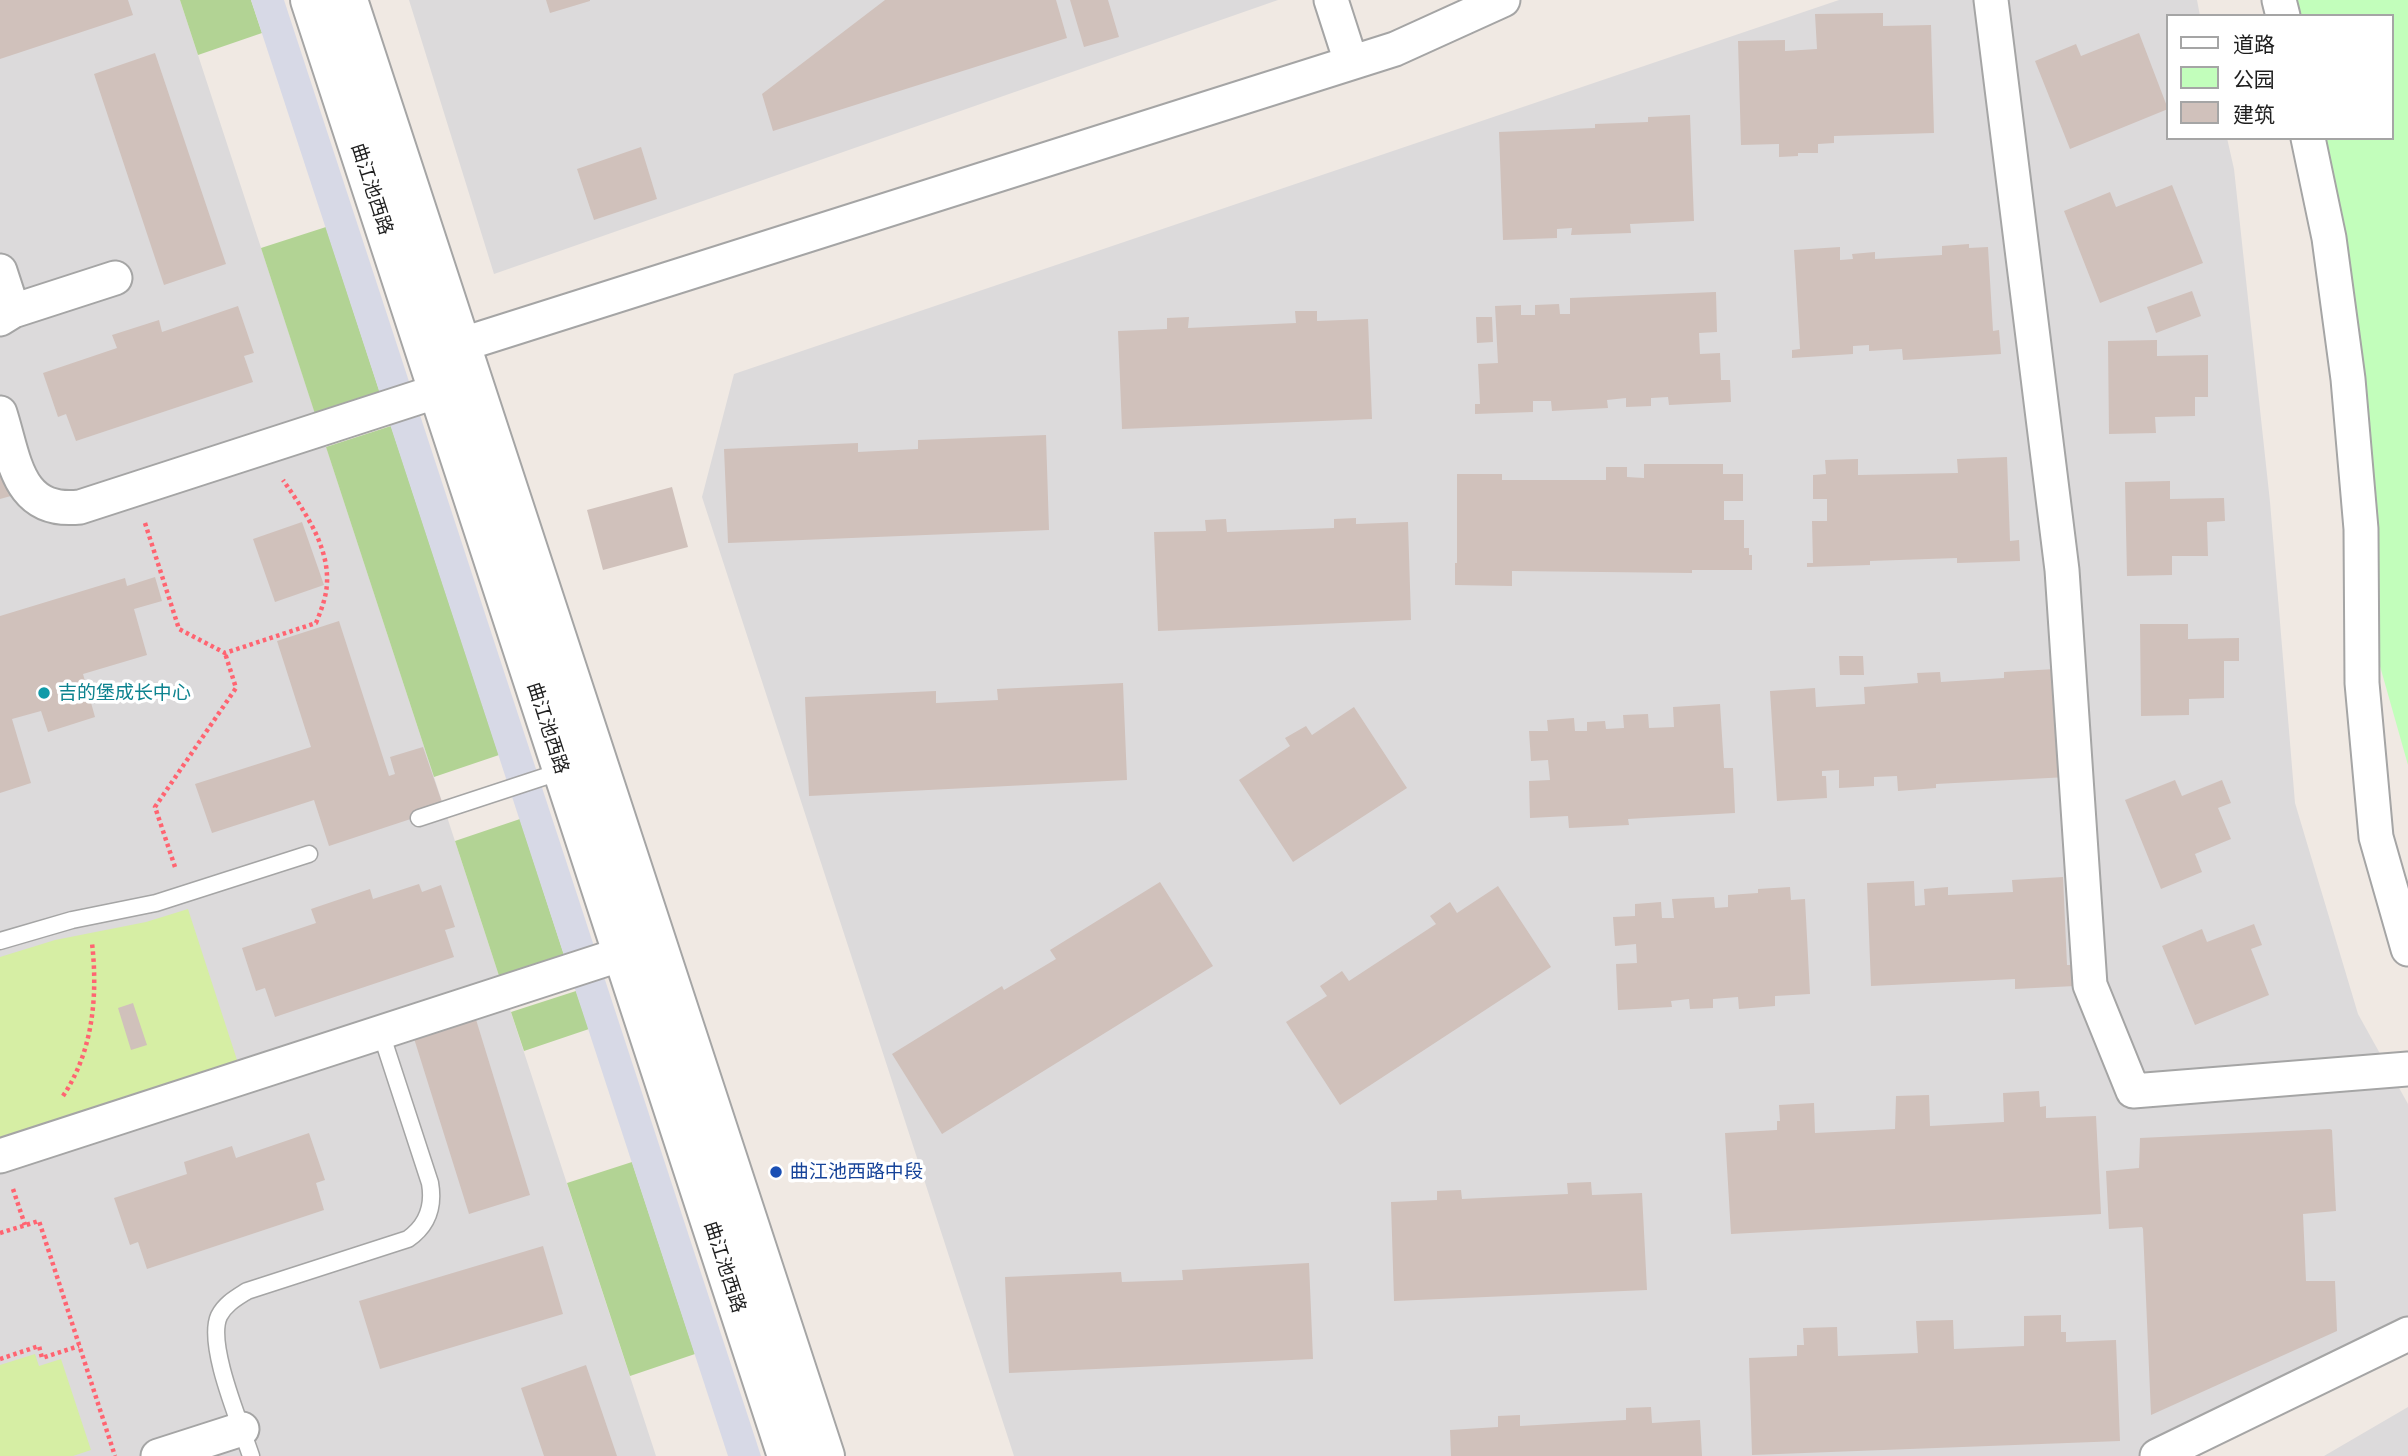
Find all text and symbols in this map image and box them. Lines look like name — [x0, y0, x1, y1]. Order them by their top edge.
legend — [2166, 14, 2394, 140]
text: 道路 — [2233, 31, 2275, 56]
text: 公园 — [2233, 66, 2275, 91]
text: 建筑 — [2233, 101, 2275, 126]
street label: 曲江池西路 — [346, 140, 398, 238]
street label: 曲江池西路 — [522, 679, 574, 777]
place label: 吉的堡成长中心 — [58, 682, 191, 704]
marker: 吉的堡成长中心 — [36, 685, 52, 701]
place label: 曲江池西路中段 — [790, 1161, 923, 1183]
marker: 曲江池西路中段 — [768, 1164, 784, 1180]
street label: 曲江池西路 — [699, 1218, 751, 1316]

